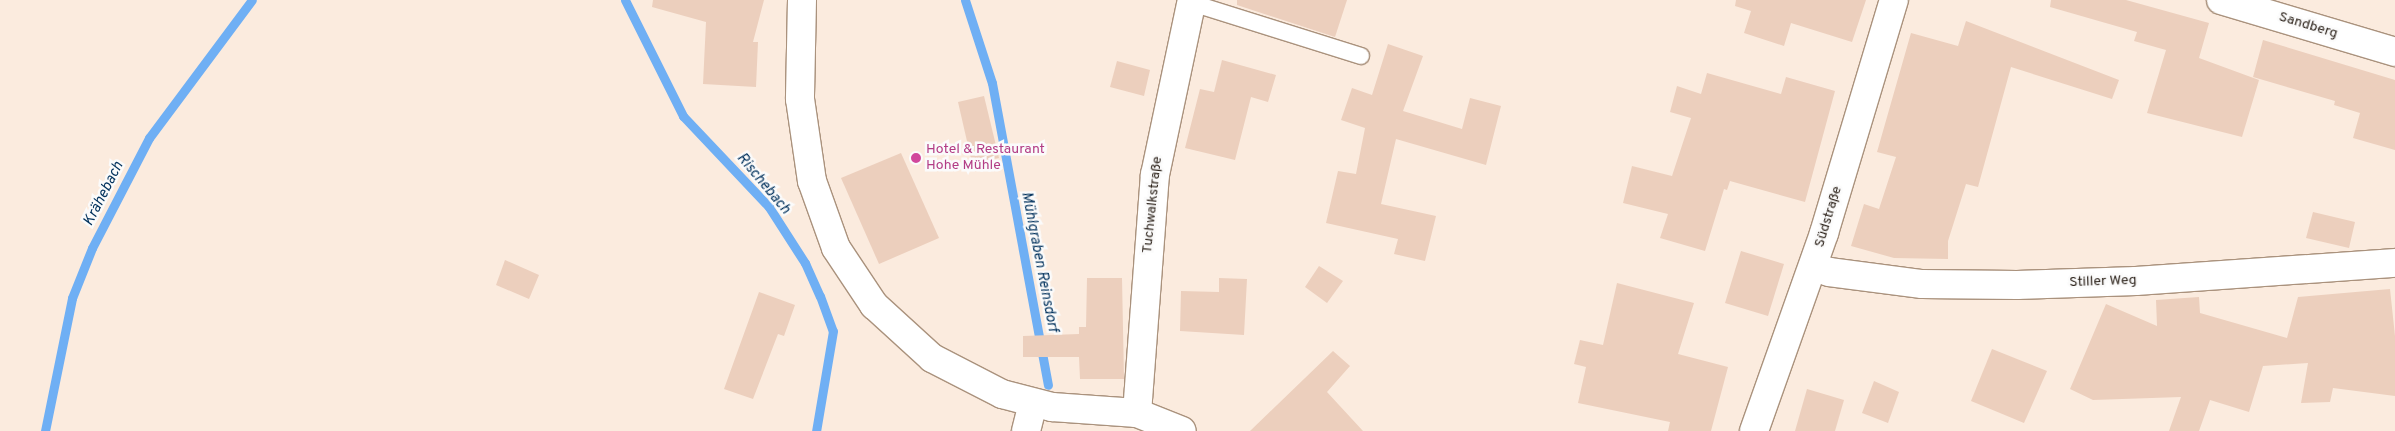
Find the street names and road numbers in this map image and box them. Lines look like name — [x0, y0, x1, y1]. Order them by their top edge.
street label: Sandberg — [2277, 9, 2339, 43]
street label: Tuchwalkstraße — [1140, 156, 1166, 254]
street label: Südstraße — [1812, 184, 1846, 250]
street label: Stiller Weg — [2069, 272, 2137, 292]

